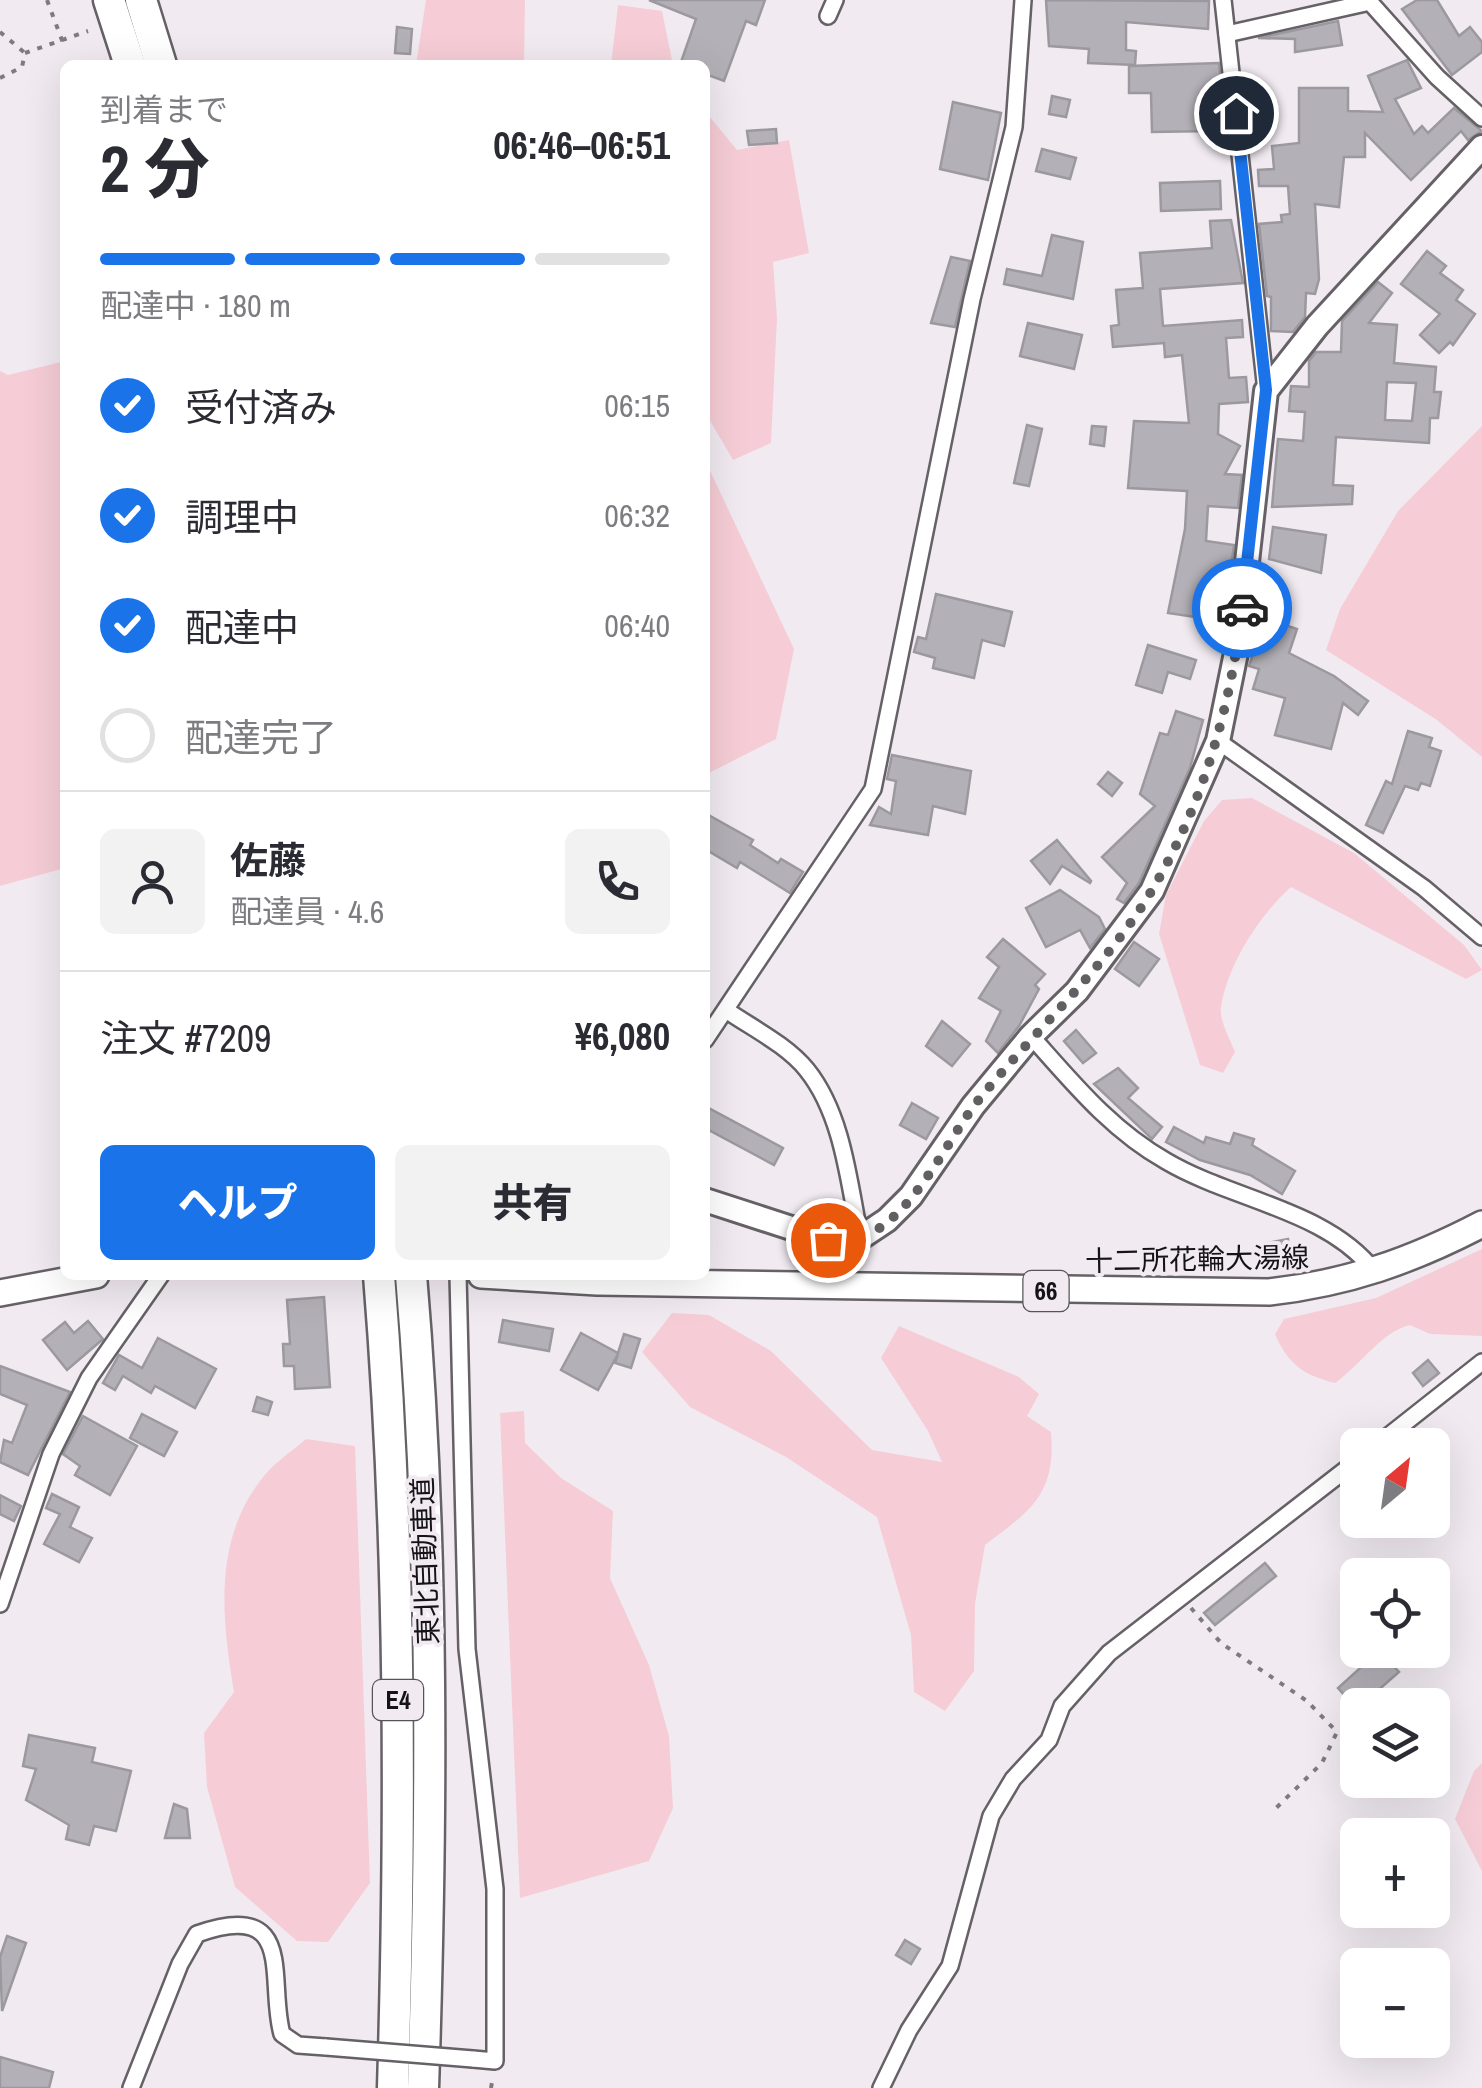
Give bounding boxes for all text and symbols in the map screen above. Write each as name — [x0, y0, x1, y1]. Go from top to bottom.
pin — [1194, 71, 1279, 156]
icon: home — [1209, 86, 1264, 141]
text: 到着まで — [100, 88, 228, 131]
text: 06:46–06:51 — [493, 120, 670, 171]
text: 2 分 — [100, 125, 209, 212]
text: 配達中 · 180 m — [100, 284, 291, 327]
icon: check — [100, 378, 155, 433]
text: 受付済み — [185, 382, 337, 433]
text: 06:15 — [604, 384, 670, 427]
icon: check — [100, 488, 155, 543]
text: 調理中 — [185, 492, 299, 543]
text: 06:32 — [604, 494, 670, 537]
courier — [1192, 558, 1292, 658]
icon: car — [1215, 581, 1270, 636]
icon: check — [100, 598, 155, 653]
text: 配達中 — [185, 602, 299, 653]
text: 06:40 — [604, 604, 670, 647]
text: 配達完了 — [185, 712, 337, 763]
button: person — [100, 829, 205, 934]
button: phone — [565, 829, 670, 934]
text: 佐藤 — [230, 835, 306, 886]
text: 配達員 · 4.6 — [230, 890, 384, 933]
text: ¥6,080 — [575, 1011, 670, 1062]
text: 注文 #7209 — [100, 1013, 271, 1064]
button: ヘルプ — [100, 1145, 375, 1260]
button: 共有 — [395, 1145, 670, 1260]
pin — [786, 1198, 871, 1283]
icon: bag — [801, 1213, 856, 1268]
street label: 十二所花輪大湯線 — [1085, 1238, 1309, 1280]
road number: 66 — [1024, 1271, 1068, 1311]
north arrow — [1340, 1428, 1450, 1538]
map controls — [1340, 1428, 1450, 2058]
street label: 東北自動車道 — [403, 1476, 447, 1646]
button: locate — [1340, 1558, 1450, 1668]
road number: E4 — [373, 1680, 423, 1720]
button: layers — [1340, 1688, 1450, 1798]
button: + — [1340, 1818, 1450, 1928]
button: − — [1340, 1948, 1450, 2058]

